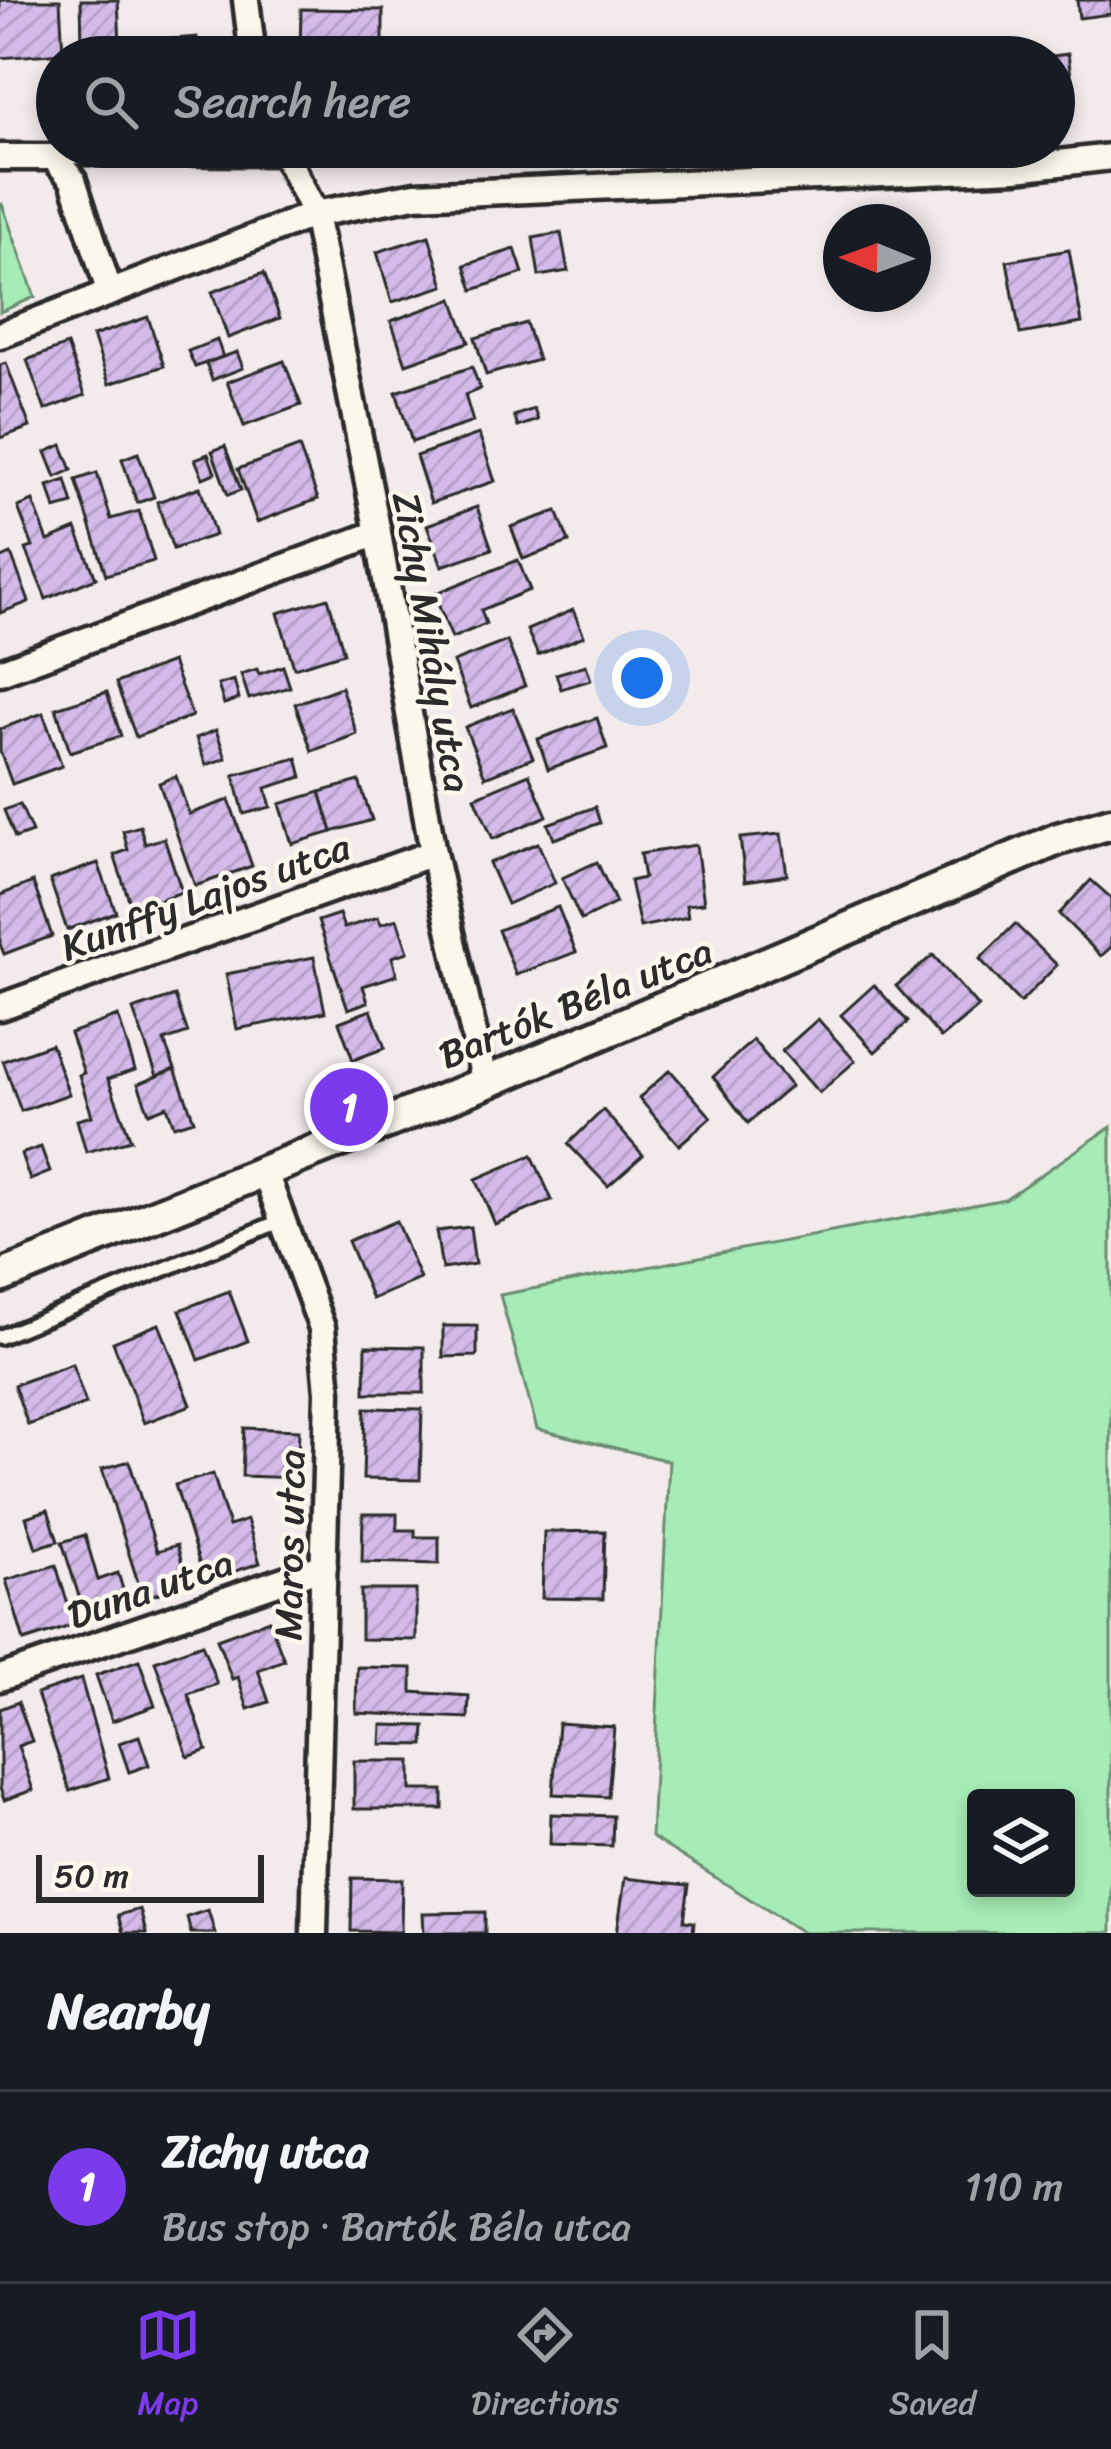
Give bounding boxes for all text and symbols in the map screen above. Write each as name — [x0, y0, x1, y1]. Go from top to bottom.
search box — [36, 36, 1075, 168]
text: Search here — [174, 62, 411, 142]
icon: search — [78, 69, 144, 135]
north arrow — [823, 204, 931, 312]
street label: Zichy Mihály utca — [372, 486, 493, 798]
your location — [612, 648, 672, 708]
street label: Kunffy Lajos utca — [51, 812, 360, 981]
street label: Bartók Béla utca — [428, 916, 723, 1089]
pin: 1 — [310, 1062, 388, 1152]
street label: Maros utca — [253, 1449, 326, 1641]
street label: Duna utca — [58, 1528, 243, 1649]
map controls — [967, 1789, 1075, 1897]
button: layers — [967, 1789, 1075, 1897]
text: 50 m — [54, 1847, 129, 1905]
scale bar — [36, 1849, 264, 1902]
text: Nearby — [48, 1966, 209, 2056]
text: Zichy utca — [162, 2112, 369, 2192]
text: 1 — [79, 2152, 95, 2221]
text: 110 m — [965, 2152, 1063, 2221]
text: Bus stop · Bartók Béla utca — [162, 2192, 631, 2261]
tab: Map — [135, 2302, 201, 2432]
tab: Directions — [471, 2302, 619, 2432]
tab: Saved — [889, 2302, 976, 2432]

